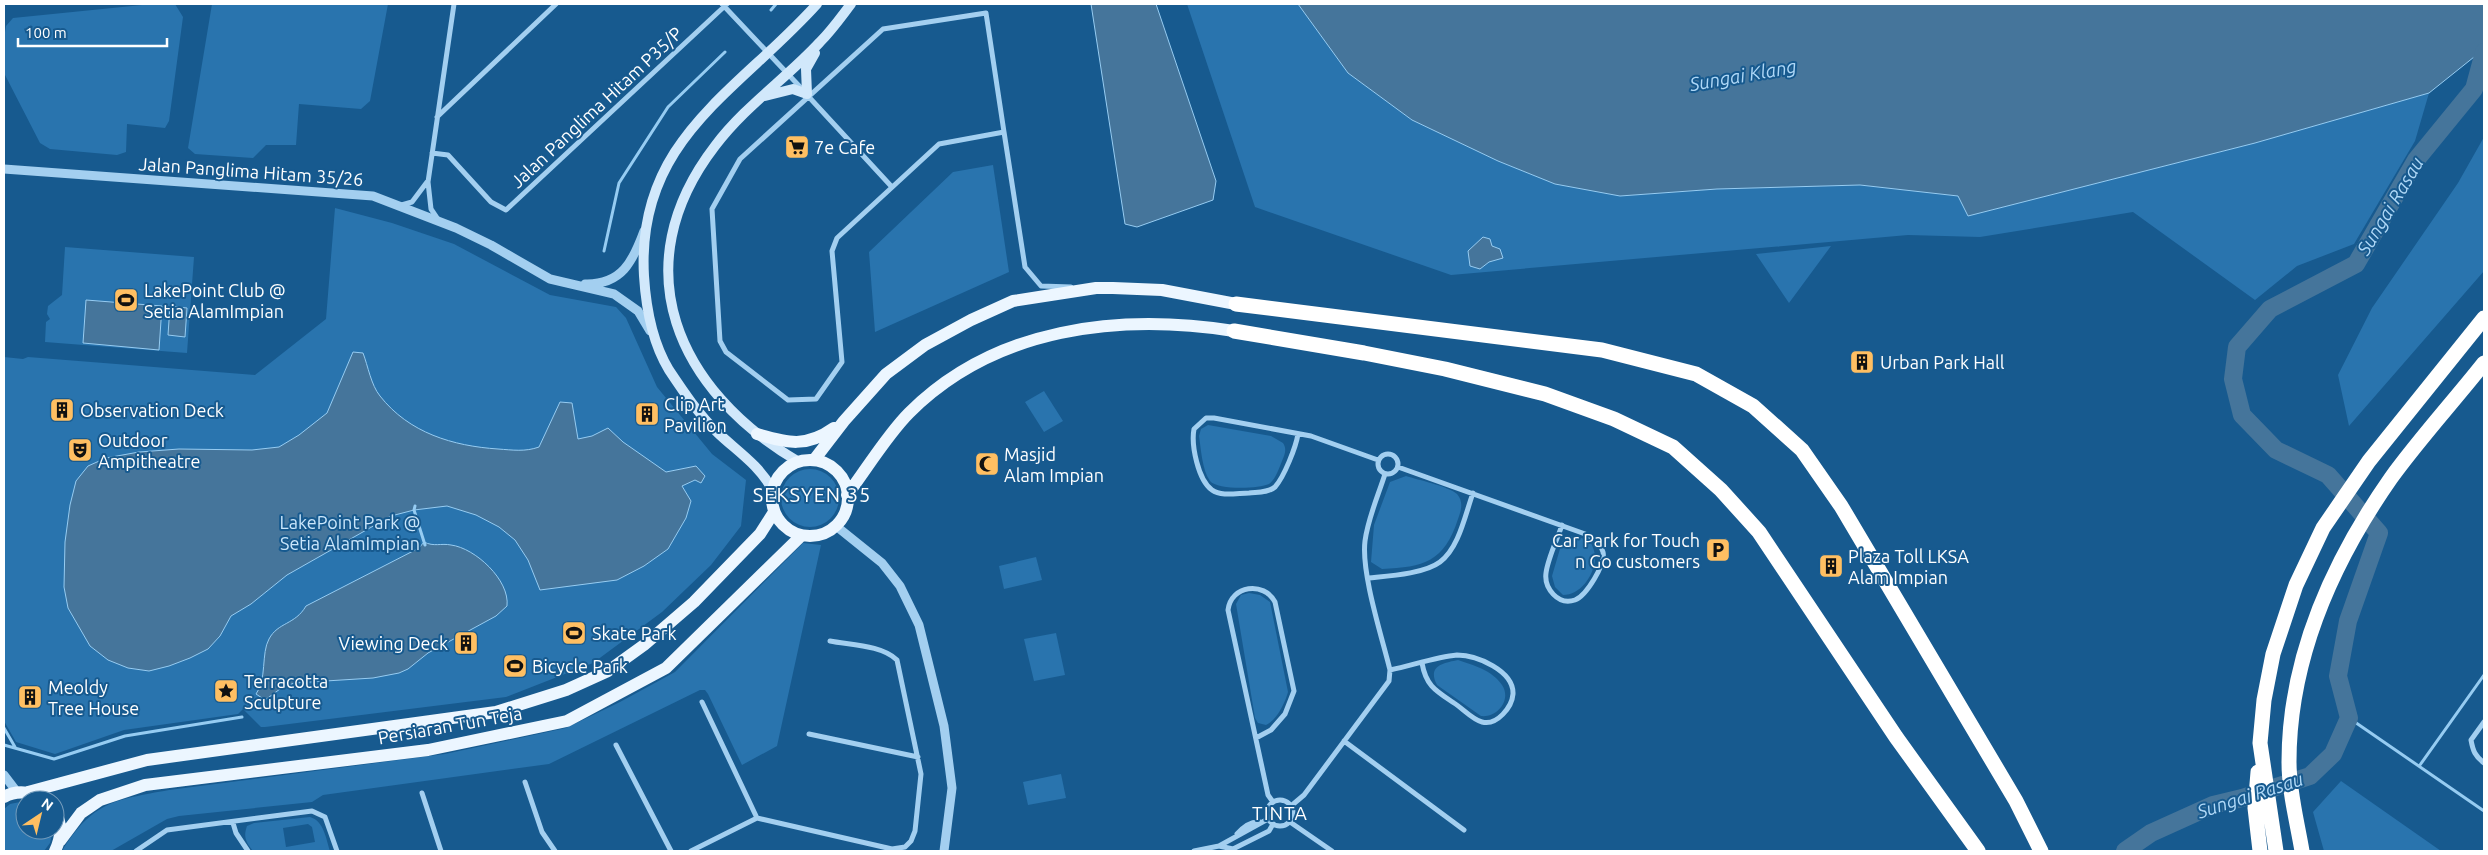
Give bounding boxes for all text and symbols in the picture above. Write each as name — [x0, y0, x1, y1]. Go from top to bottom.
scale bar — [18, 15, 166, 47]
street label: Jalan Panglima Hitam P35/P — [506, 22, 686, 191]
text: 100 m — [25, 24, 67, 41]
water label: Sungai Klang — [1687, 55, 1798, 95]
supermarket icon: 7e Cafe — [784, 134, 810, 160]
place label: 7e Cafe — [814, 137, 875, 157]
street label: Jalan Panglima Hitam 35/26 — [138, 153, 364, 189]
water label: Sungai Rasau — [2352, 153, 2428, 260]
place label: LakePoint Club @ Setia AlamImpian — [144, 280, 286, 321]
sports icon: LakePoint Club @ Setia AlamImpian — [113, 287, 139, 313]
building icon: Urban Park Hall — [1849, 349, 1875, 375]
place label: Urban Park Hall — [1880, 352, 2005, 372]
place label: Clip Art Pavilion — [664, 394, 727, 435]
building icon: Observation Deck — [49, 397, 75, 423]
place label: Observation Deck — [80, 400, 224, 420]
building icon: Clip Art Pavilion — [634, 401, 660, 427]
place label: Outdoor Ampitheatre — [98, 430, 201, 471]
theatre icon: Outdoor Ampitheatre — [67, 437, 93, 463]
place label: Masjid Alam Impian — [1004, 444, 1104, 485]
mosque icon: Masjid Alam Impian — [974, 451, 1000, 477]
district label: SEKSYEN 35 — [753, 483, 871, 506]
park label: LakePoint Park @ Setia AlamImpian — [280, 512, 420, 553]
place label: Car Park for Touch n Go customers — [1552, 530, 1700, 571]
parking icon: Car Park for Touch n Go customers — [1705, 537, 1731, 563]
place label: Plaza Toll LKSA Alam Impian — [1848, 546, 1969, 587]
building icon: Plaza Toll LKSA Alam Impian — [1818, 553, 1844, 579]
sports icon: Skate Park — [561, 620, 587, 646]
place label: Skate Park — [592, 623, 677, 643]
building icon: Viewing Deck — [453, 630, 479, 656]
place label: Viewing Deck — [338, 633, 448, 653]
sports icon: Bicycle Park — [502, 653, 528, 679]
place label: Bicycle Park — [532, 656, 628, 676]
place label: Terracotta Sculpture — [244, 671, 328, 712]
place label: Meoldy Tree House — [48, 677, 139, 718]
place icon: Terracotta Sculpture — [213, 678, 239, 704]
building icon: Meoldy Tree House — [17, 684, 43, 710]
street label: Persiaran Tun Teja — [376, 702, 524, 748]
water label: Sungai Rasau — [2193, 767, 2306, 823]
north arrow — [15, 790, 65, 840]
text: N — [39, 795, 56, 814]
district label: TINTA — [1252, 802, 1308, 824]

